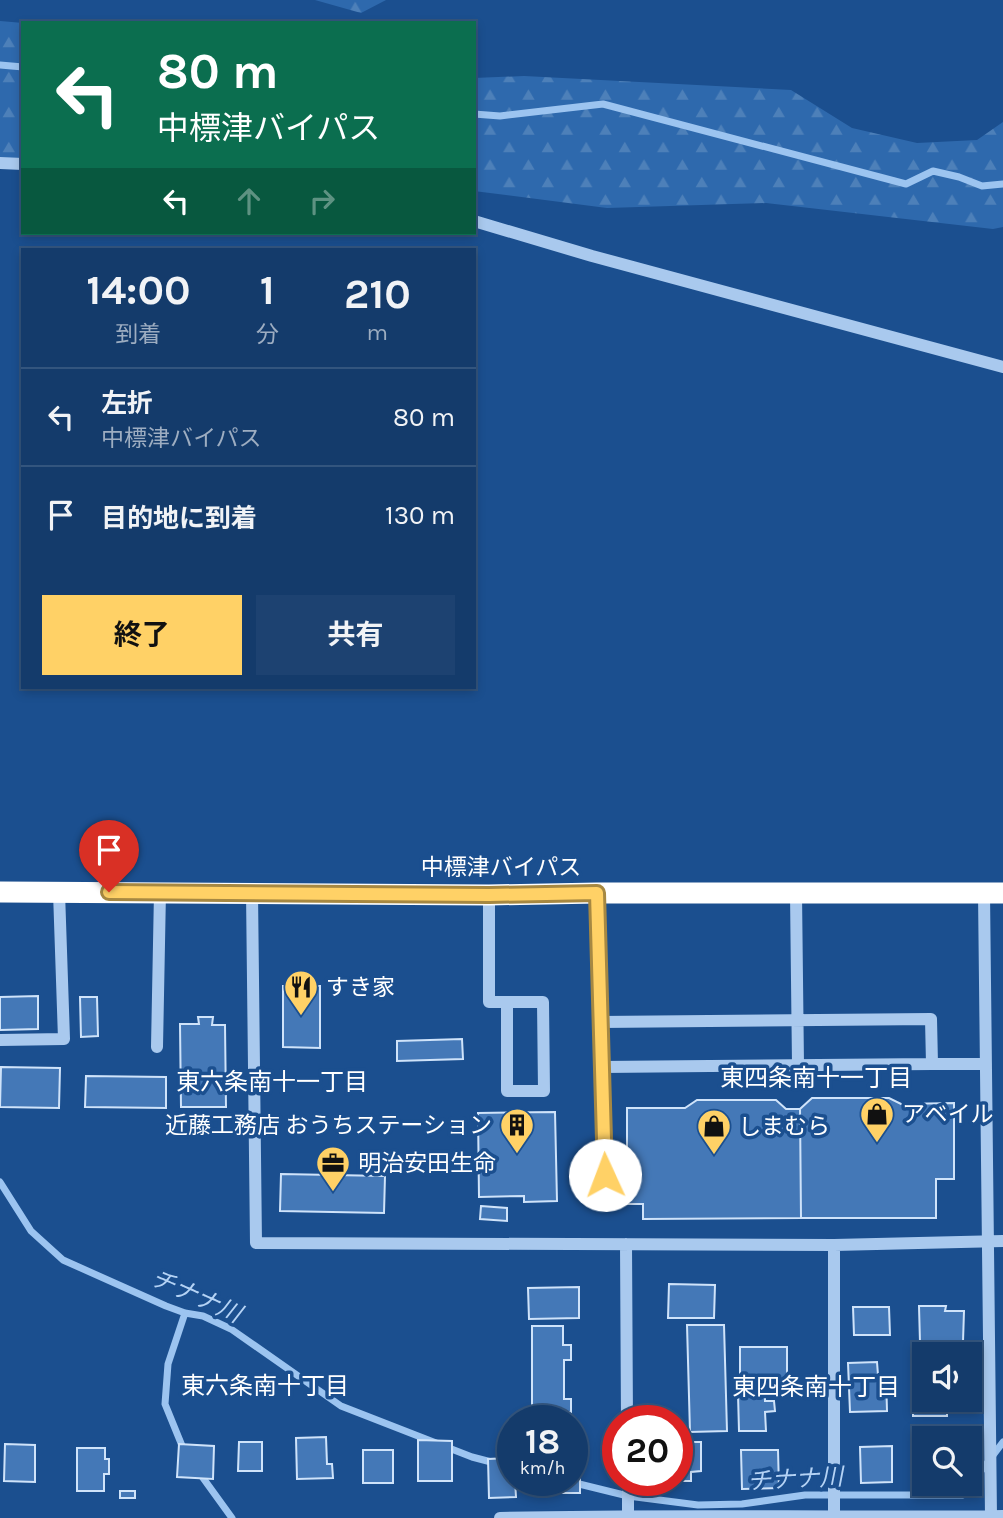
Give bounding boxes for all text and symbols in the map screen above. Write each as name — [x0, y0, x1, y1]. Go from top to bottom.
text: 80 m — [157, 43, 279, 100]
icon: left — [42, 49, 133, 140]
text: 中標津バイパス — [157, 110, 380, 147]
icon: left — [157, 182, 195, 220]
icon: ahead — [230, 182, 268, 220]
icon: right — [303, 182, 341, 220]
text: 14:00 — [86, 265, 191, 315]
text: 1 — [260, 265, 275, 315]
text: 210 — [344, 269, 411, 319]
text: m — [367, 319, 388, 346]
text: 到着 — [115, 321, 161, 348]
text: 分 — [256, 321, 279, 348]
text: 左折 — [101, 388, 153, 419]
icon: left — [42, 398, 80, 436]
text: 80 m — [393, 402, 455, 433]
text: 中標津バイパス — [101, 425, 262, 452]
icon: arrive — [42, 496, 80, 534]
text: 130 m — [385, 500, 455, 531]
text: 目的地に到着 — [101, 503, 257, 534]
button: 終了 — [42, 595, 242, 675]
button: 共有 — [256, 595, 455, 675]
pin — [79, 820, 139, 892]
icon: arrive — [90, 831, 128, 869]
street label: 中標津バイパス — [421, 854, 581, 881]
restaurant icon: すき家 — [282, 968, 320, 1017]
place label: すき家 — [326, 974, 395, 1001]
district label: 東四条南十一丁目 — [720, 1064, 912, 1092]
district label: 東六条南十一丁目 — [176, 1068, 368, 1096]
shop icon: アベイル — [858, 1095, 896, 1144]
place label: アベイル — [902, 1101, 994, 1128]
building icon: 近藤工務店 おうちステーション — [498, 1106, 536, 1155]
shop icon: しまむら — [695, 1107, 733, 1156]
place label: 近藤工務店 おうちステーション — [165, 1112, 492, 1139]
place label: しまむら — [738, 1113, 830, 1140]
position arrow — [568, 1138, 642, 1212]
office icon: 明治安田生命 — [314, 1144, 352, 1193]
place label: 明治安田生命 — [358, 1150, 496, 1177]
water label: チナナ川 — [146, 1264, 248, 1330]
map controls — [912, 1342, 982, 1496]
button: sound — [912, 1342, 982, 1412]
district label: 東六条南十丁目 — [181, 1372, 349, 1400]
district label: 東四条南十丁目 — [732, 1373, 900, 1401]
speed limit sign: 20 — [602, 1405, 693, 1496]
text: 18 — [525, 1421, 560, 1462]
button: search — [912, 1426, 982, 1496]
text: km/h — [520, 1457, 565, 1479]
water label: チナナ川 — [746, 1462, 847, 1495]

